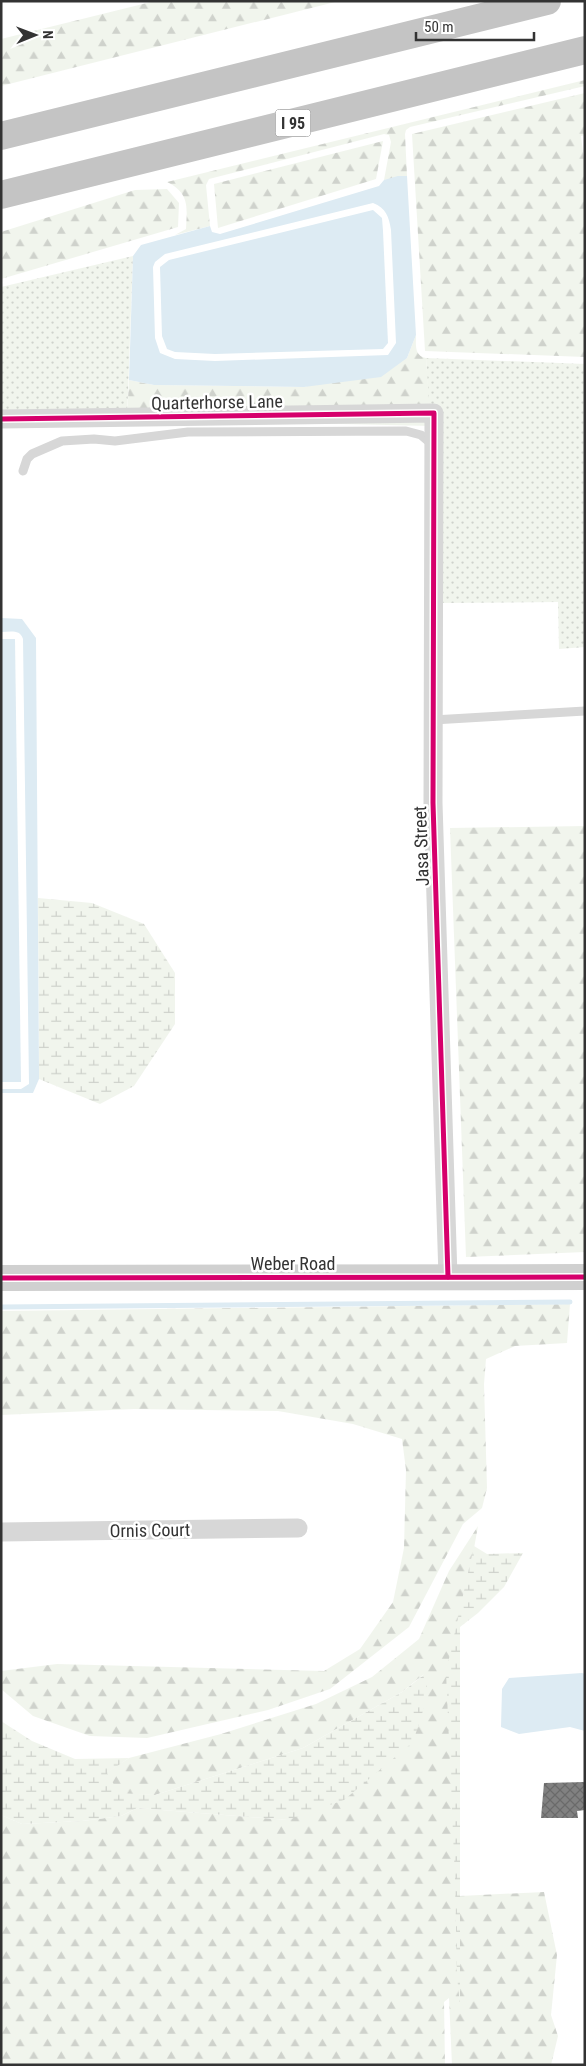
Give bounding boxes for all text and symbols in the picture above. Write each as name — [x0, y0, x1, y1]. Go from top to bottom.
north arrow — [10, 10, 60, 60]
scale bar — [416, 10, 534, 42]
text: 50 m — [424, 18, 454, 36]
text: N — [40, 30, 56, 39]
road number: I 95 — [276, 110, 310, 136]
street label: Quarterhorse Lane — [151, 390, 283, 414]
street label: Jasa Street — [409, 805, 433, 887]
street label: Weber Road — [251, 1253, 335, 1274]
street label: Ornis Court — [109, 1519, 191, 1541]

